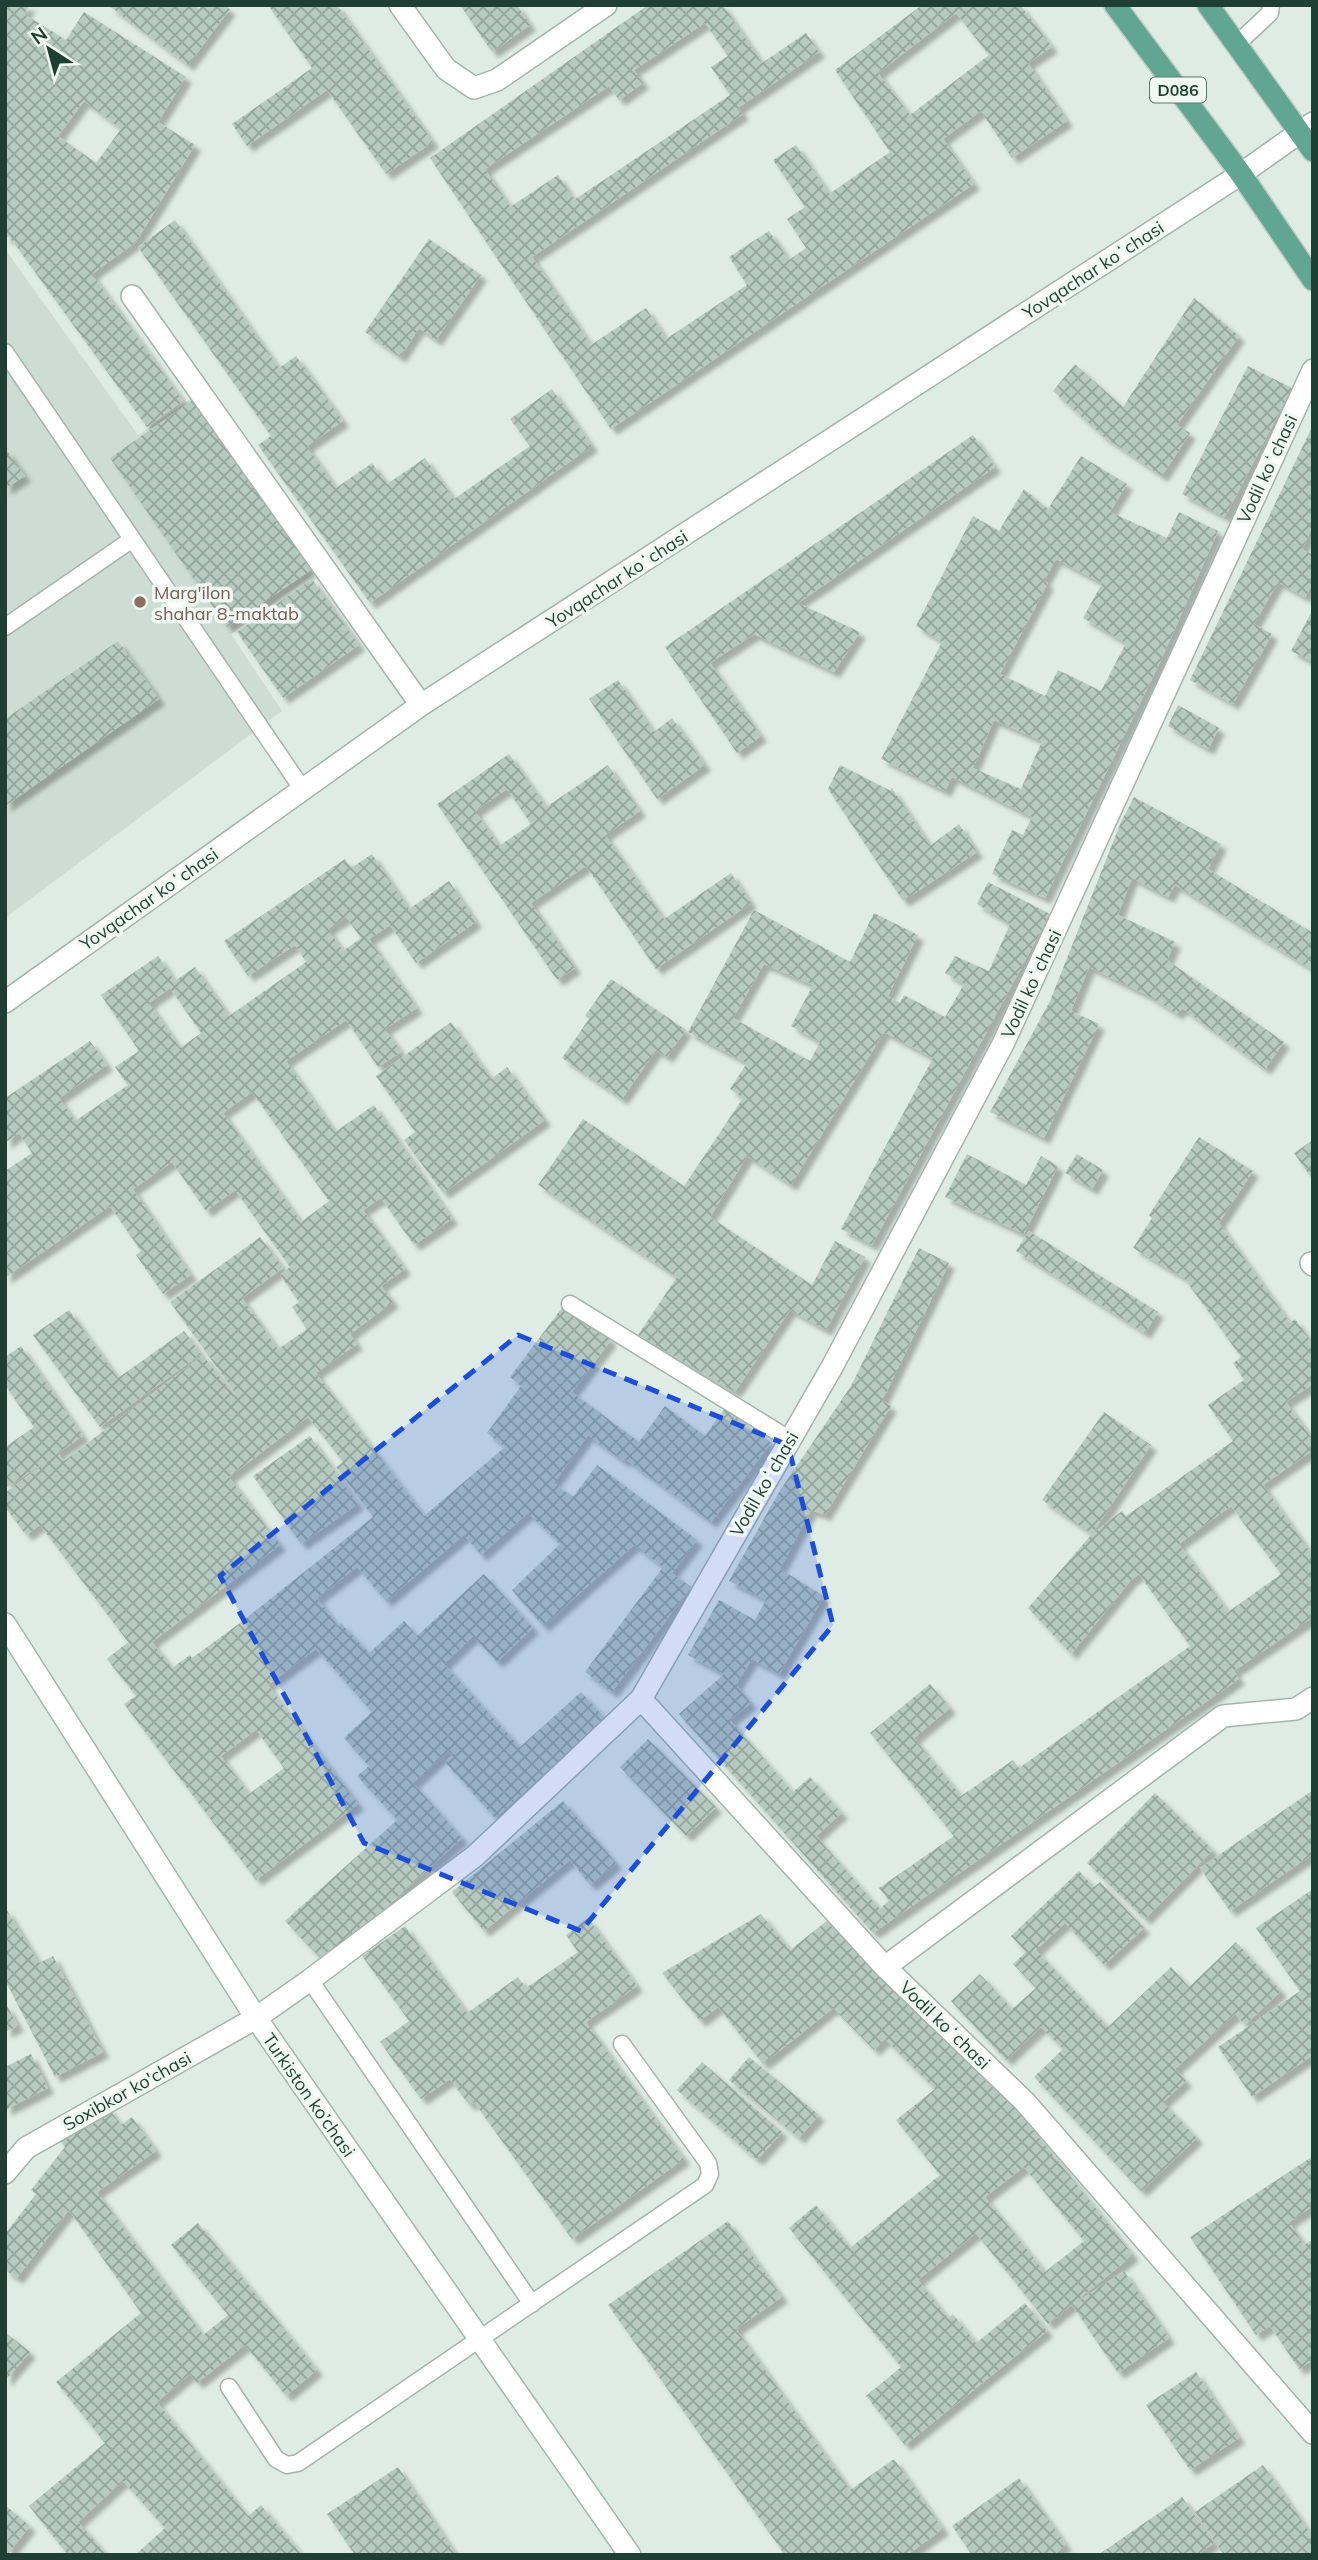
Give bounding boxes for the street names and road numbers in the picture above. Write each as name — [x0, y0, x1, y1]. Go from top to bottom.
road number: D086 — [1150, 78, 1206, 102]
street label: Yovqachar koʻchasi — [1017, 216, 1168, 325]
street label: Vodil koʻchasi — [1232, 411, 1302, 527]
street label: Yovqachar koʻchasi — [541, 525, 692, 634]
street label: Yovqachar koʻchasi — [74, 843, 223, 956]
street label: Vodil koʻchasi — [996, 926, 1066, 1042]
street label: Vodil koʻchasi — [725, 1427, 803, 1541]
street label: Vodil koʻchasi — [895, 1976, 995, 2074]
street label: Turkiston ko’chasi — [258, 2029, 360, 2161]
street label: Soxibkor ko'chasi — [59, 2046, 195, 2136]

